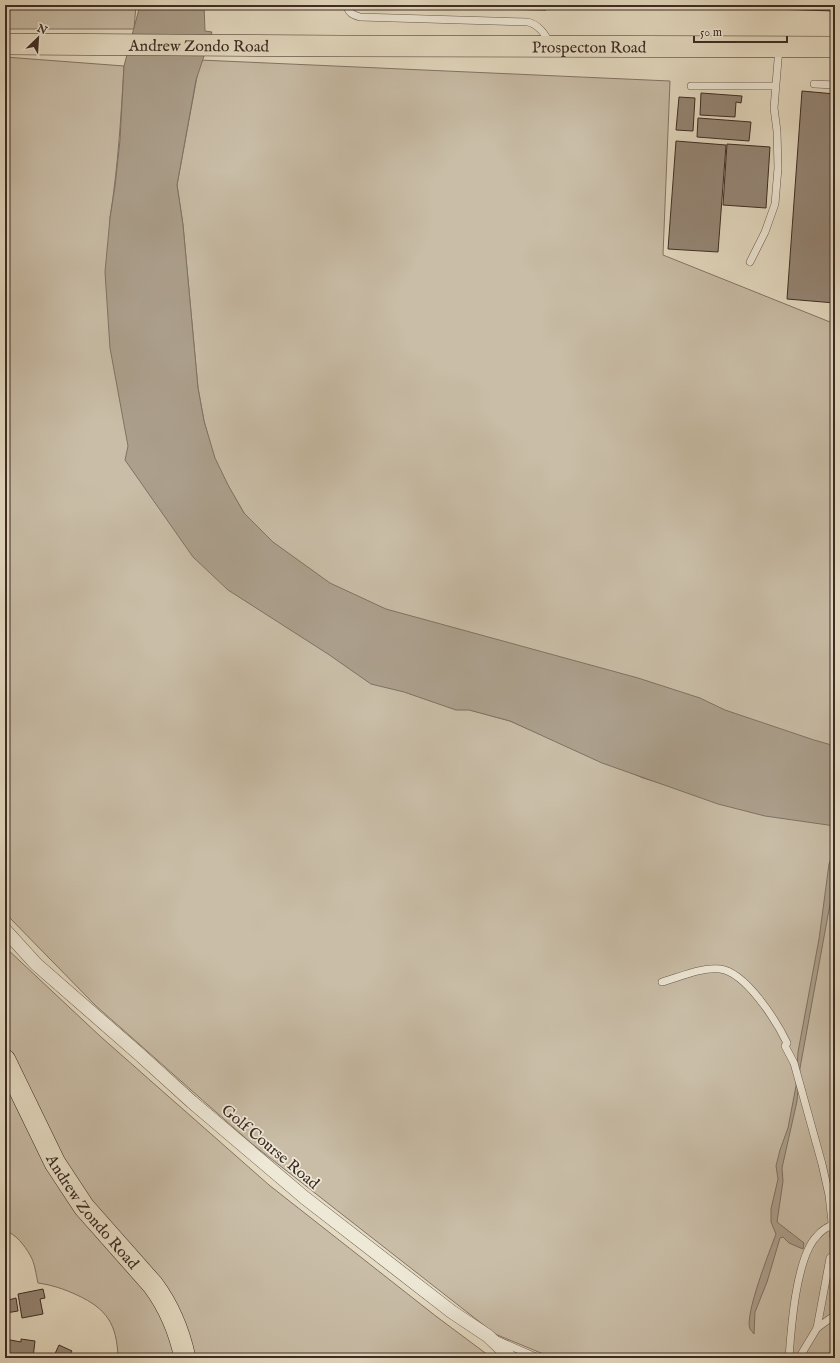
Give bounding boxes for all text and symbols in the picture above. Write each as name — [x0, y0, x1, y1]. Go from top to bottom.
north arrow — [18, 18, 58, 58]
scale bar — [694, 18, 787, 44]
text: N — [34, 21, 50, 38]
text: 50 m — [700, 25, 722, 40]
street label: Andrew Zondo Road — [128, 37, 270, 58]
street label: Prospecton Road — [532, 38, 647, 59]
street label: Golf Course Road — [217, 1101, 323, 1195]
street label: Andrew Zondo Road — [40, 1151, 143, 1274]

